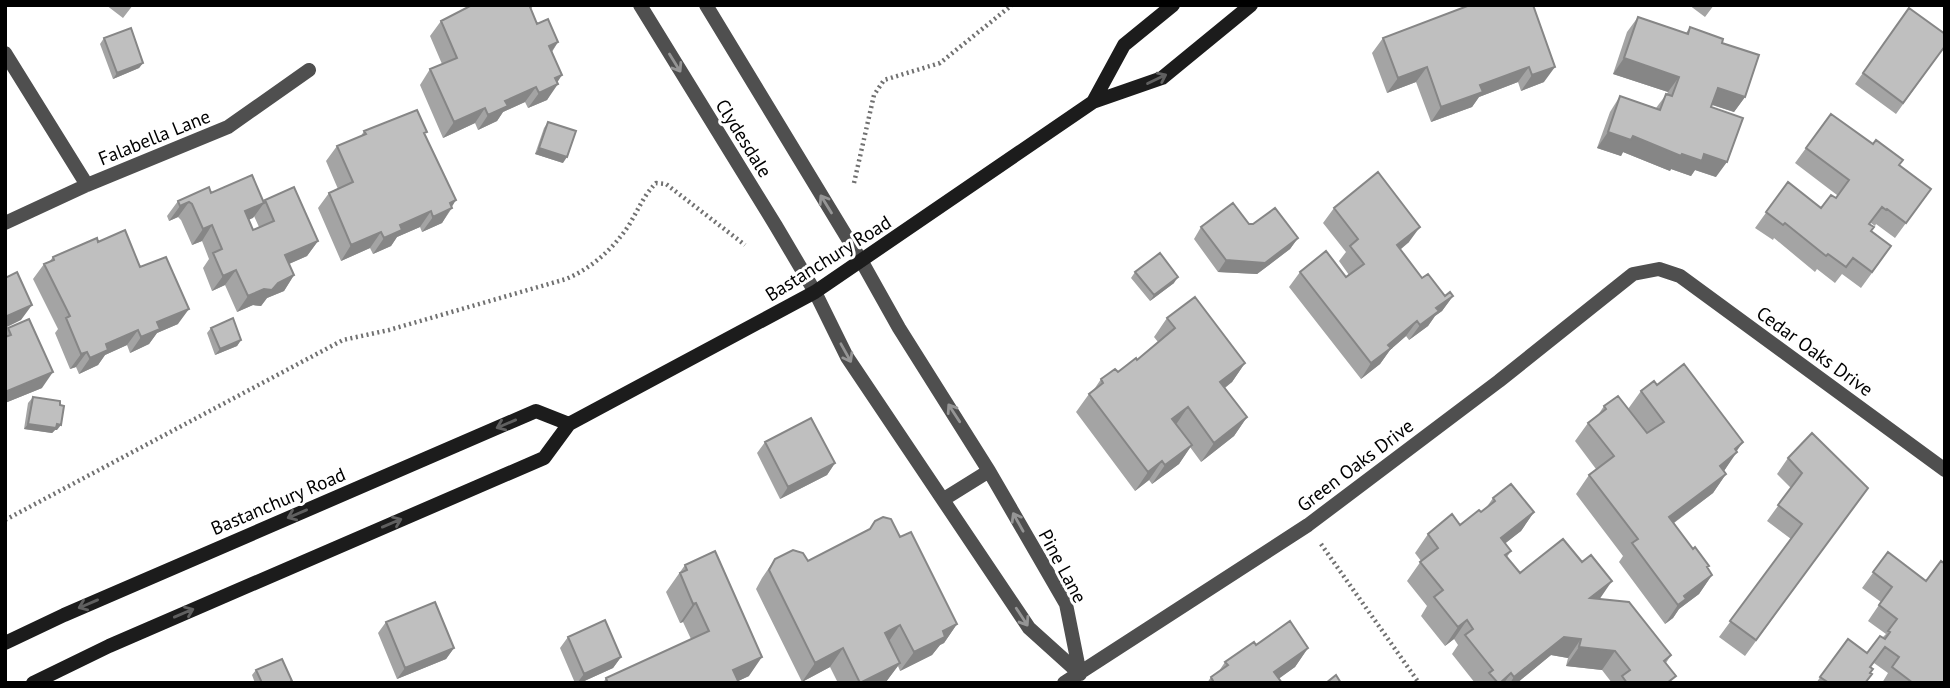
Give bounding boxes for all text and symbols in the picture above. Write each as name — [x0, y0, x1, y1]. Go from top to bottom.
one-way arrow — [669, 53, 683, 73]
one-way arrow — [1146, 71, 1167, 85]
street label: Clydesdale — [711, 94, 777, 182]
street label: Falabella Lane — [95, 104, 213, 170]
one-way arrow — [818, 195, 833, 214]
street label: Bastanchury Road — [761, 210, 895, 306]
street label: Cedar Oaks Drive — [1752, 301, 1878, 401]
one-way arrow — [840, 342, 853, 363]
one-way arrow — [946, 403, 960, 423]
street label: Green Oaks Drive — [1292, 413, 1418, 517]
one-way arrow — [495, 418, 517, 431]
street label: Bastanchury Road — [207, 462, 349, 540]
one-way arrow — [286, 508, 308, 521]
one-way arrow — [1011, 512, 1024, 533]
one-way arrow — [381, 516, 403, 529]
street label: Pine Lane — [1034, 525, 1092, 607]
one-way arrow — [78, 598, 99, 611]
one-way arrow — [172, 606, 194, 619]
one-way arrow — [1015, 607, 1029, 626]

